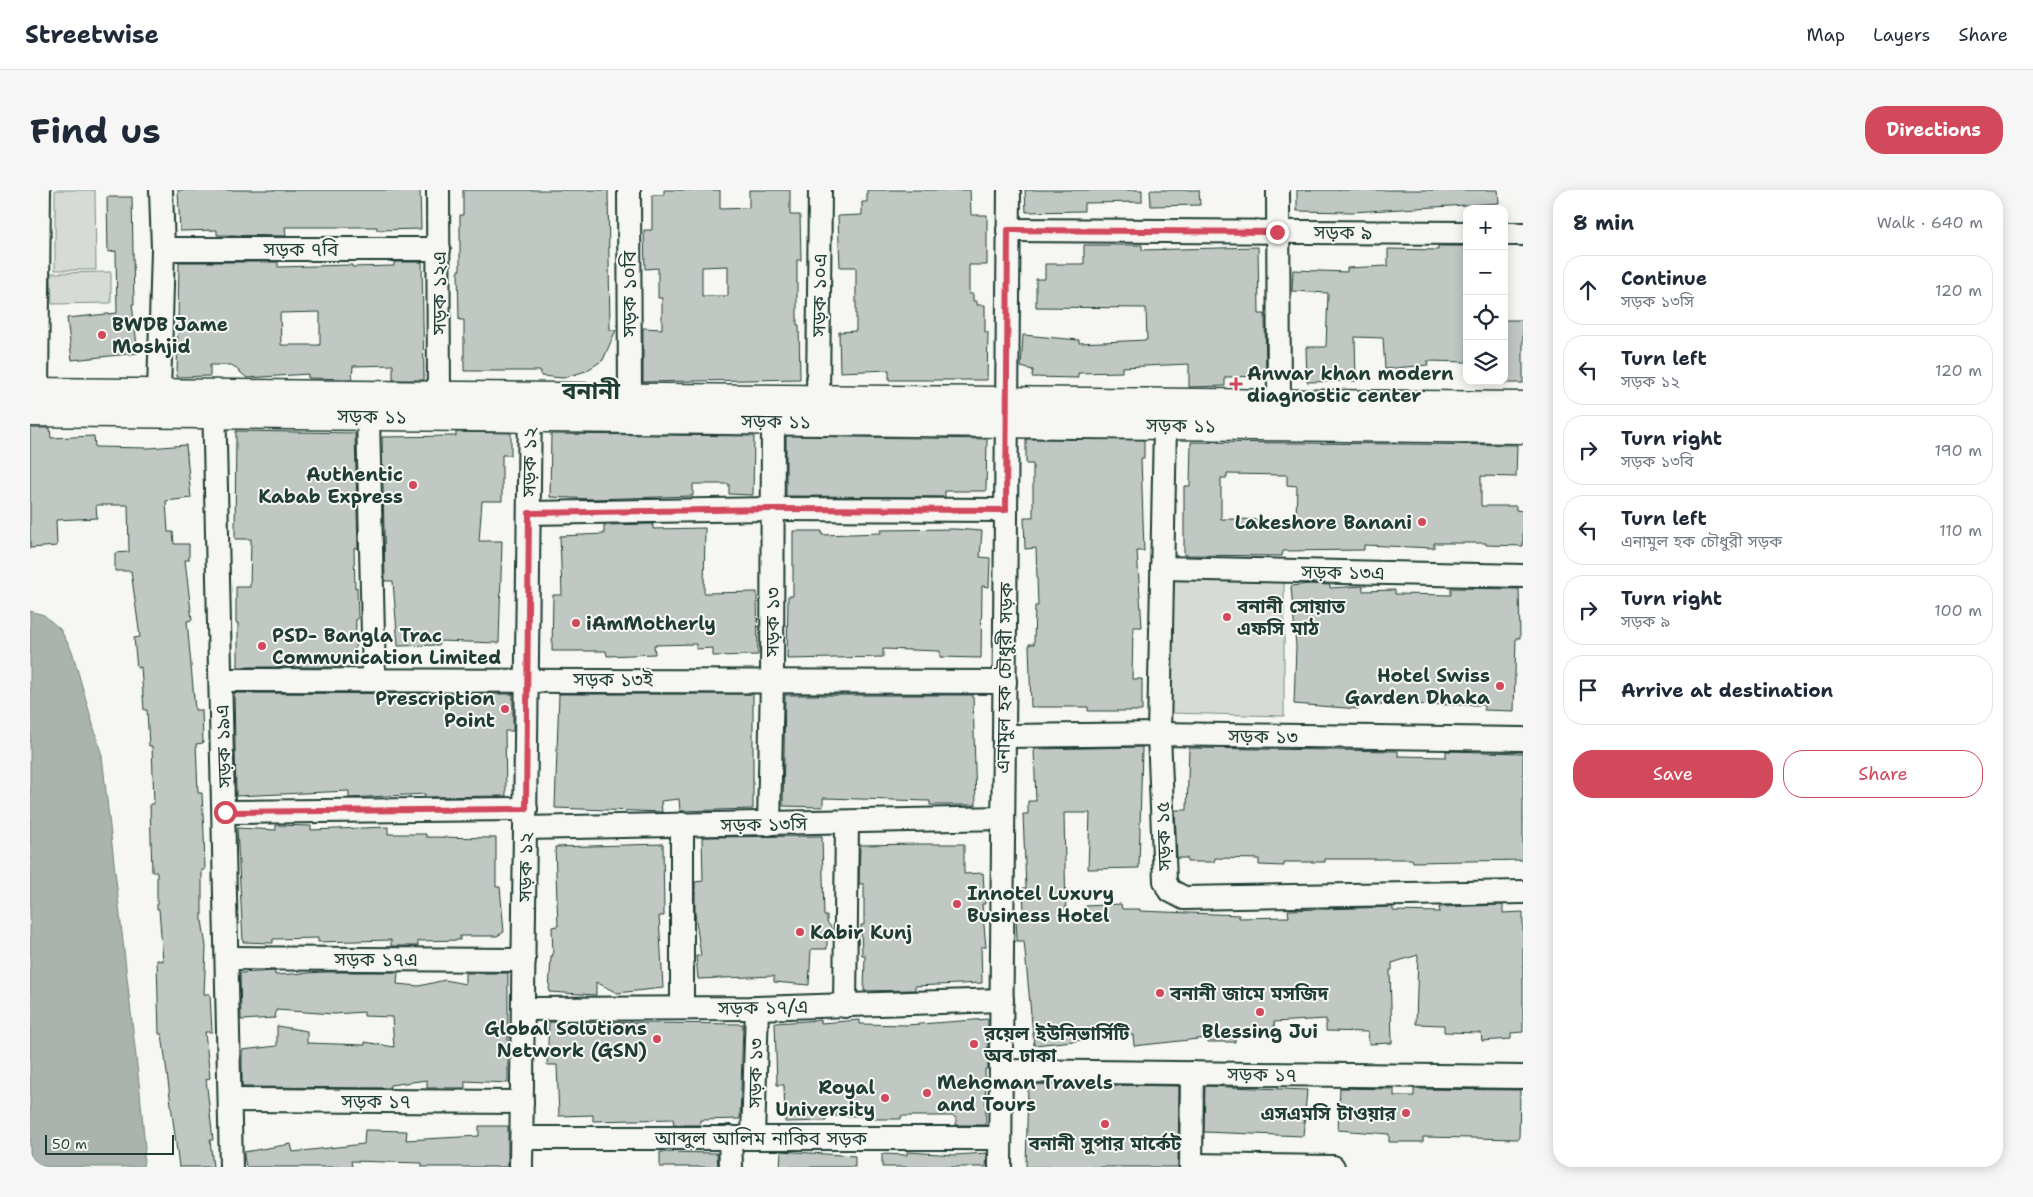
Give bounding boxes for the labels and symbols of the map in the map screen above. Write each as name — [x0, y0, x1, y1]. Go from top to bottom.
street label: সড়ক ৯ — [1313, 220, 1372, 245]
route end — [1266, 221, 1289, 244]
street label: সড়ক ৭বি — [263, 237, 339, 262]
street label: সড়ক ১০বি — [617, 250, 642, 338]
street label: সড়ক ১২এ — [427, 251, 452, 336]
street label: সড়ক ১০এ — [806, 253, 833, 338]
place label: BWDB Jame Moshjid — [112, 312, 228, 359]
marker: BWDB Jame Moshjid — [96, 329, 108, 341]
place label: Anwar khan modern diagnostic center — [1247, 361, 1454, 408]
district label: বনানী — [561, 375, 621, 407]
marker: Anwar khan modern diagnostic center — [1229, 377, 1243, 391]
street label: সড়ক ১১ — [336, 403, 407, 430]
street label: সড়ক ১১ — [740, 408, 811, 435]
street label: সড়ক ১১ — [1145, 412, 1216, 439]
street label: সড়ক ১২ — [516, 427, 543, 498]
place label: Authentic Kabab Express — [258, 462, 403, 509]
marker: Authentic Kabab Express — [407, 479, 419, 491]
place label: Lakeshore Banani — [1235, 510, 1412, 535]
marker: Lakeshore Banani — [1416, 516, 1428, 528]
street label: সড়ক ১৩এ — [1300, 559, 1385, 586]
street label: এনামুল হক চৌধুরী সড়ক — [990, 581, 1019, 774]
street label: সড়ক ১৩ — [760, 587, 785, 658]
place label: বনানী সোয়াত এফসি মাঠ — [1236, 594, 1346, 641]
place label: iAmMotherly — [586, 611, 716, 636]
marker: বনানী সোয়াত এফসি মাঠ — [1221, 611, 1233, 623]
marker: iAmMotherly — [570, 617, 582, 629]
place label: PSD- Bangla Trac Communication Limited — [272, 623, 501, 670]
marker: PSD- Bangla Trac Communication Limited — [256, 640, 268, 652]
place label: Hotel Swiss Garden Dhaka — [1345, 663, 1490, 710]
street label: সড়ক ১৩ই — [572, 667, 654, 692]
marker: Hotel Swiss Garden Dhaka — [1494, 680, 1506, 692]
place label: Prescription Point — [375, 686, 495, 733]
marker: Prescription Point — [499, 703, 511, 715]
street label: সড়ক ১৯এ — [210, 704, 237, 789]
street label: সড়ক ১৩ — [1227, 723, 1298, 750]
route start — [214, 801, 237, 824]
street label: সড়ক ১৫ — [1150, 801, 1177, 872]
street label: সড়ক ১৩সি — [720, 811, 809, 838]
street label: সড়ক ১২ — [512, 832, 539, 903]
place label: Innotel Luxury Business Hotel — [967, 881, 1114, 928]
marker: Innotel Luxury Business Hotel — [951, 898, 963, 910]
place label: Kabir Kunj — [810, 920, 912, 945]
marker: Kabir Kunj — [794, 926, 806, 938]
street label: সড়ক ১৭এ — [333, 947, 418, 972]
place label: বনানী জামে মসজিদ — [1169, 981, 1328, 1006]
marker: বনানী জামে মসজিদ — [1154, 987, 1166, 999]
street label: সড়ক ১৭/এ — [717, 994, 808, 1021]
marker: Blessing Jui — [1254, 1006, 1266, 1018]
place label: Global Solutions Network (GSN) — [484, 1016, 647, 1063]
place label: Blessing Jui — [1202, 1019, 1318, 1044]
place label: রয়েল ইউনিভার্সিটি অব ঢাকা — [983, 1021, 1130, 1068]
marker: Global Solutions Network (GSN) — [651, 1033, 663, 1045]
street label: সড়ক ১৩ — [742, 1038, 769, 1109]
marker: রয়েল ইউনিভার্সিটি অব ঢাকা — [968, 1038, 980, 1050]
street label: সড়ক ১৭ — [1226, 1061, 1297, 1088]
place label: Mehoman Travels and Tours — [937, 1070, 1113, 1117]
place label: Royal University — [775, 1075, 875, 1122]
marker: Mehoman Travels and Tours — [921, 1087, 933, 1099]
street label: সড়ক ১৭ — [340, 1089, 411, 1114]
marker: Royal University — [879, 1092, 891, 1104]
place label: এসএমসি টাওয়ার — [1261, 1101, 1397, 1126]
marker: এসএমসি টাওয়ার — [1400, 1107, 1412, 1119]
marker: বনানী সুপার মার্কেট — [1099, 1118, 1111, 1130]
street label: আব্দুল আলিম নাকিব সড়ক — [654, 1126, 868, 1151]
place label: বনানী সুপার মার্কেট — [1028, 1131, 1182, 1156]
scale bar — [45, 1132, 174, 1155]

